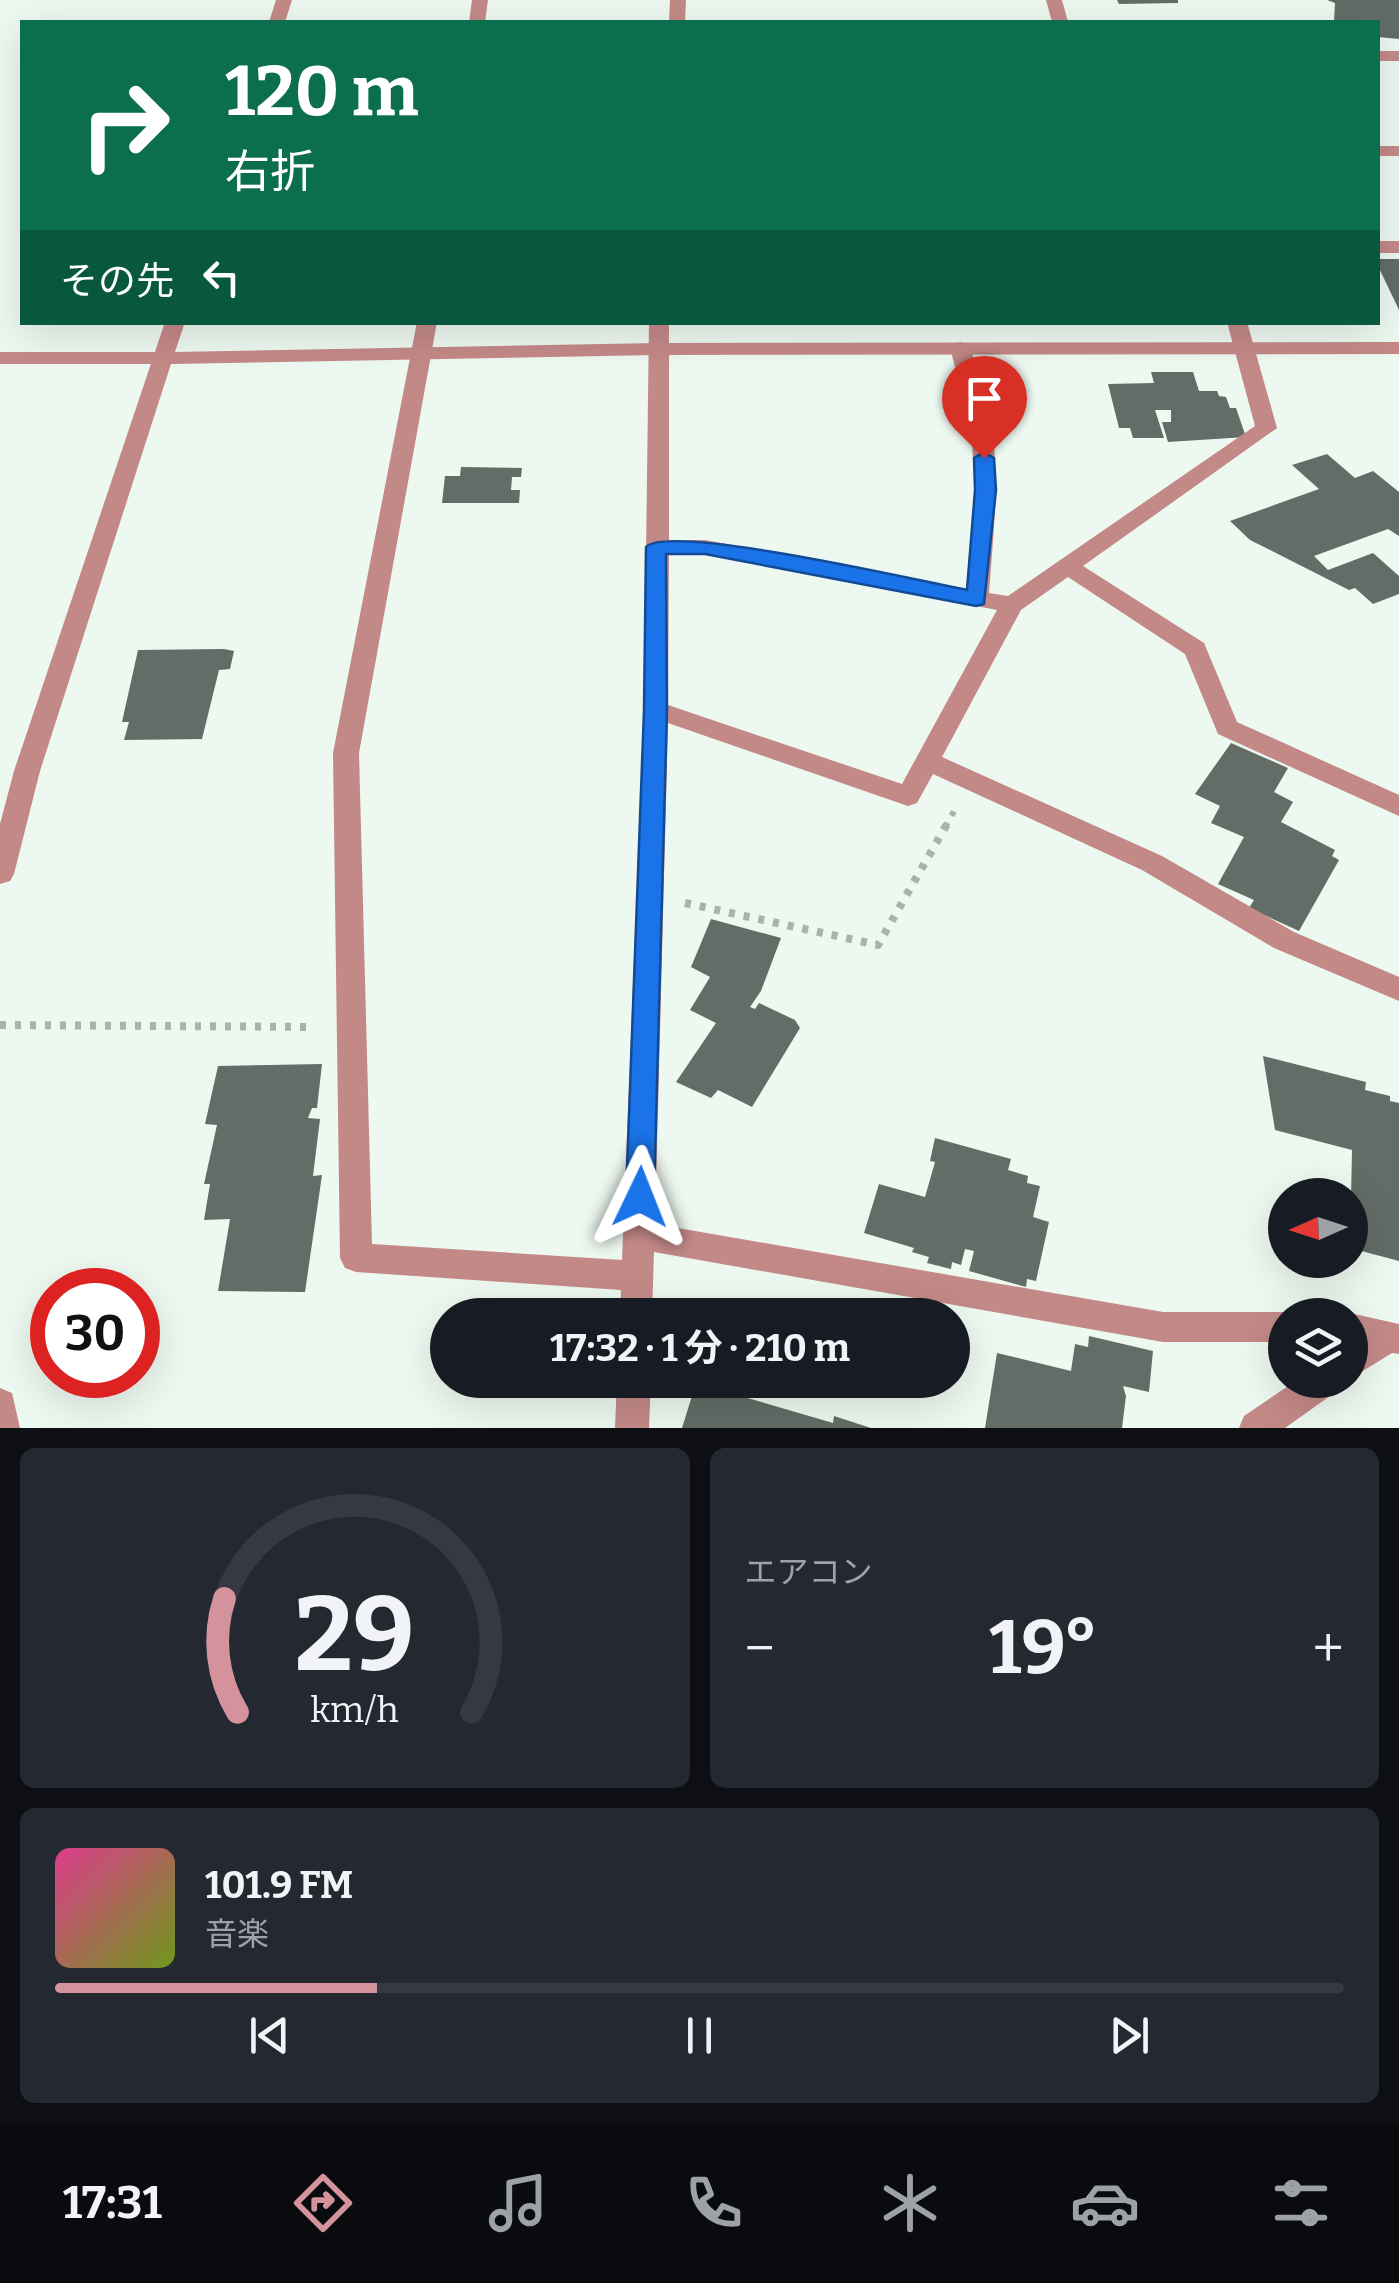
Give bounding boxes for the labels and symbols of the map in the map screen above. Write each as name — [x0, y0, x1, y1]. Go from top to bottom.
pin — [942, 356, 1027, 459]
position arrow — [588, 1145, 692, 1249]
north arrow — [1268, 1178, 1368, 1278]
speed limit sign: 30 — [30, 1268, 160, 1398]

